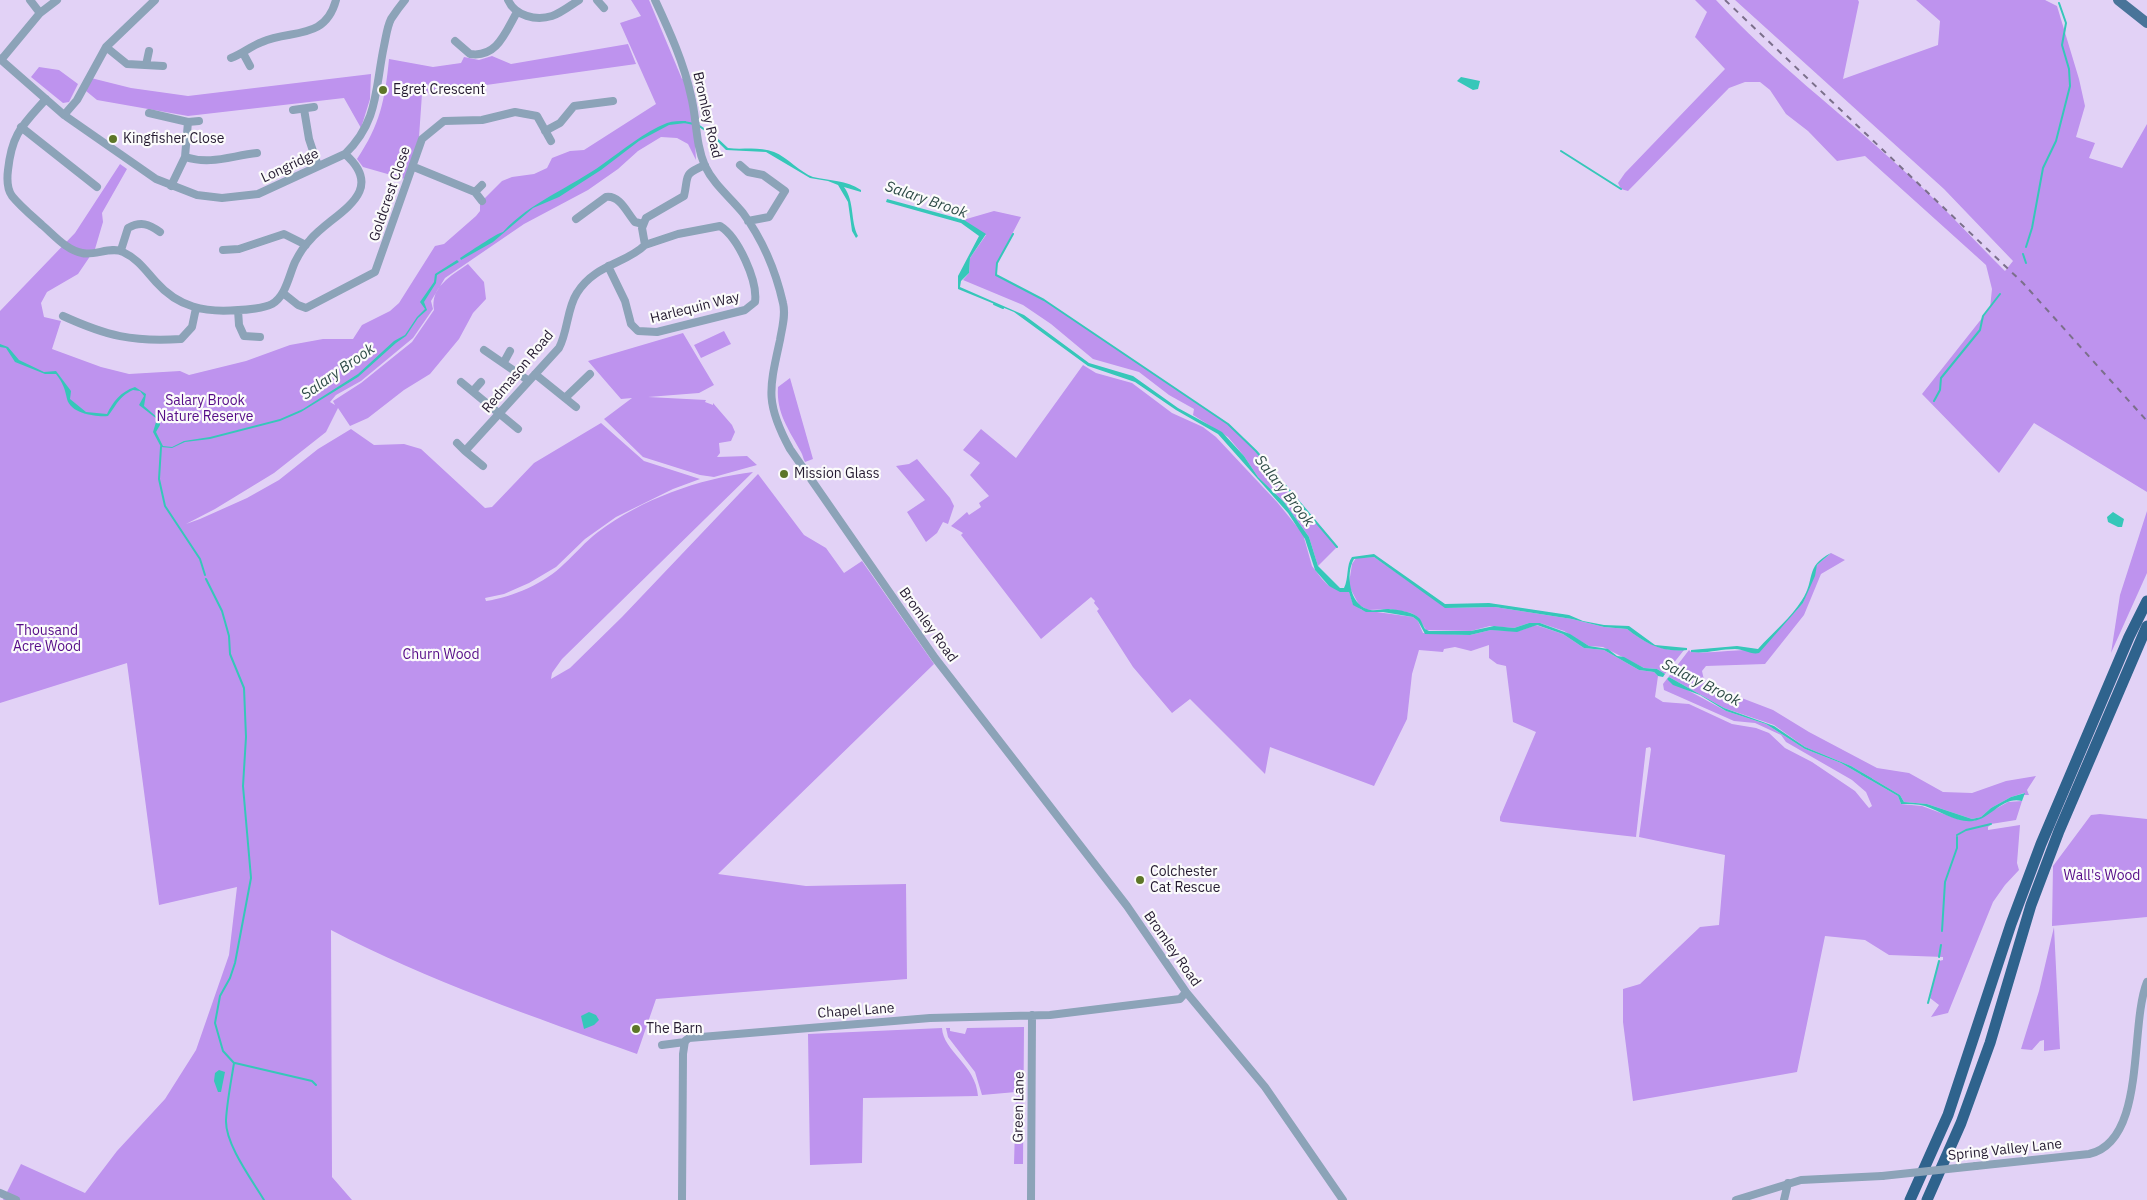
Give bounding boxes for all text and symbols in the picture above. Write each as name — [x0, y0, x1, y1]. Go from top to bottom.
street label: Bromley Road — [689, 70, 725, 160]
place label: Egret Crescent — [393, 82, 485, 98]
marker: Egret Crescent — [377, 84, 389, 96]
place label: Kingfisher Close — [123, 131, 224, 147]
marker: Kingfisher Close — [107, 133, 119, 145]
street label: Goldcrest Close — [366, 144, 414, 244]
street label: Longridge — [258, 145, 322, 187]
water label: Salary Brook — [883, 178, 969, 222]
street label: Harlequin Way — [649, 289, 741, 327]
street label: Redmason Road — [479, 327, 557, 417]
water label: Salary Brook — [298, 340, 378, 404]
park label: Salary Brook Nature Reserve — [157, 393, 253, 426]
water label: Salary Brook — [1251, 452, 1317, 530]
place label: Mission Glass — [794, 466, 880, 482]
marker: Mission Glass — [778, 468, 790, 480]
street label: Bromley Road — [895, 584, 961, 666]
park label: Thousand Acre Wood — [13, 623, 81, 656]
park label: Churn Wood — [402, 647, 480, 663]
water label: Salary Brook — [1659, 656, 1743, 710]
place label: Colchester Cat Rescue — [1150, 864, 1220, 896]
park label: Wall's Wood — [2064, 868, 2140, 884]
marker: Colchester Cat Rescue — [1134, 874, 1146, 886]
street label: Bromley Road — [1140, 908, 1204, 990]
street label: Chapel Lane — [817, 1000, 895, 1022]
place label: The Barn — [646, 1021, 703, 1037]
marker: The Barn — [630, 1023, 642, 1035]
street label: Green Lane — [1010, 1071, 1028, 1143]
street label: Spring Valley Lane — [1947, 1136, 2063, 1164]

